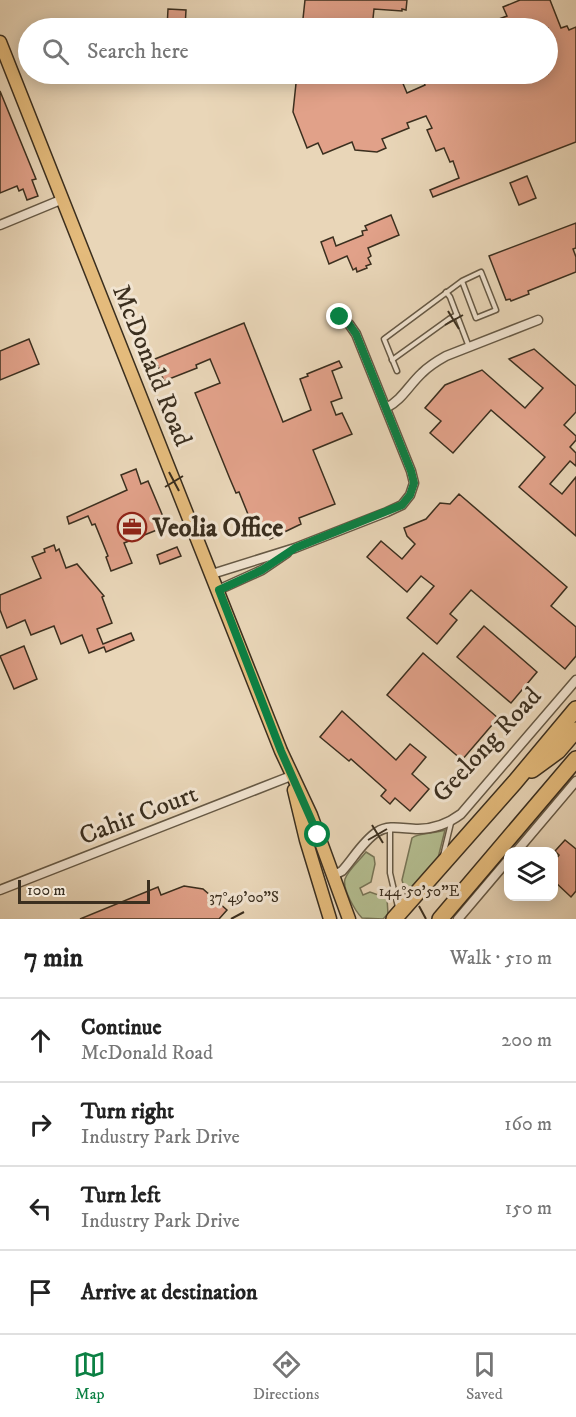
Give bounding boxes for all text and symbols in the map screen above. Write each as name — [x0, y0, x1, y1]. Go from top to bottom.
search box — [18, 18, 558, 84]
icon: search — [39, 35, 72, 68]
text: Search here — [87, 38, 189, 65]
street label: McDonald Road — [104, 280, 199, 451]
route end — [326, 303, 352, 329]
office icon: Veolia Office — [116, 511, 148, 543]
place label: Veolia Office — [152, 512, 283, 545]
street label: Geelong Road — [425, 680, 549, 810]
street label: Cahir Court — [75, 778, 203, 853]
route start — [304, 821, 330, 847]
map controls — [504, 847, 558, 901]
button: layers — [504, 847, 558, 901]
scale bar — [18, 877, 150, 904]
text: 100 m — [27, 880, 66, 900]
text: 144°50'50"E — [379, 882, 460, 901]
text: 37°49'00"S — [209, 888, 279, 907]
text: 7 min — [24, 942, 83, 975]
text: Walk · 510 m — [450, 946, 552, 971]
text: Continue — [81, 1014, 162, 1041]
icon: ahead — [24, 1024, 57, 1057]
text: 200 m — [501, 1028, 552, 1053]
text: McDonald Road — [81, 1041, 213, 1066]
text: Turn right — [81, 1098, 174, 1125]
icon: right — [24, 1108, 57, 1141]
text: 160 m — [504, 1112, 552, 1137]
text: Industry Park Drive — [81, 1125, 240, 1150]
text: Turn left — [81, 1182, 161, 1209]
icon: left — [24, 1192, 57, 1225]
text: 150 m — [505, 1196, 552, 1221]
text: Industry Park Drive — [81, 1209, 240, 1234]
icon: arrive — [24, 1276, 57, 1309]
text: Arrive at destination — [81, 1279, 258, 1306]
tab: Map — [73, 1348, 106, 1404]
tab: Directions — [253, 1348, 319, 1404]
tab: Saved — [466, 1348, 503, 1404]

